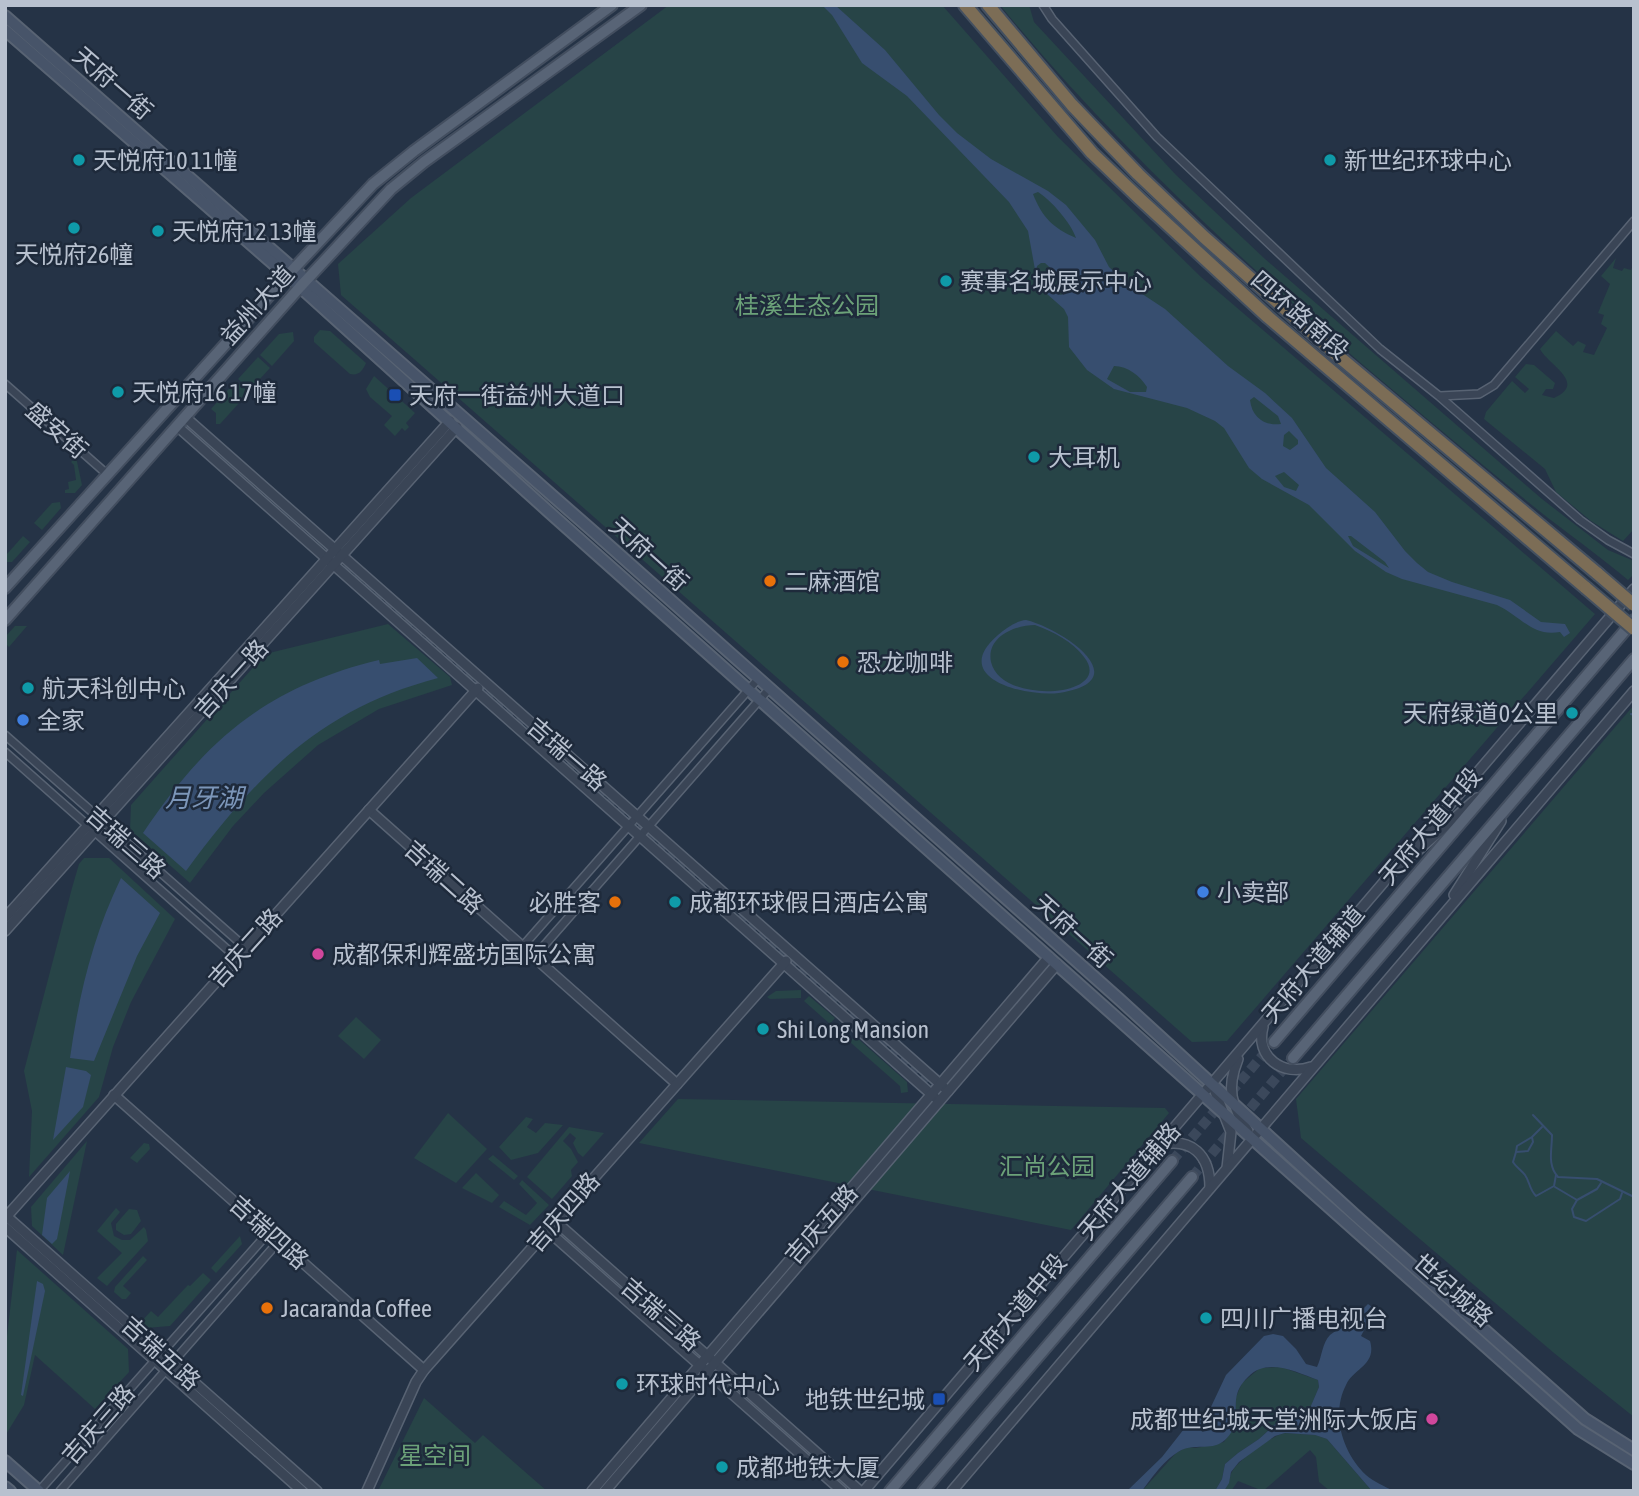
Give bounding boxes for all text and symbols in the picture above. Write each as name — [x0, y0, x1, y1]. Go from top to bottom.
street label: 天府一街 — [68, 41, 158, 125]
place label: 天悦府10 11幢 — [93, 147, 237, 174]
place label: 新世纪环球中心 — [1344, 147, 1512, 174]
marker: 天悦府10 11幢 — [71, 152, 87, 168]
marker: 新世纪环球中心 — [1322, 152, 1338, 168]
place label: 天悦府12 13幢 — [172, 218, 316, 245]
marker: 天悦府26幢 — [66, 220, 82, 236]
marker: 天悦府12 13幢 — [150, 223, 166, 239]
place label: 天悦府26幢 — [15, 241, 133, 268]
street label: 益州大道 — [215, 260, 299, 350]
street label: 四环路南段 — [1246, 265, 1354, 365]
place label: 赛事名城展示中心 — [960, 268, 1152, 295]
marker: 赛事名城展示中心 — [938, 273, 954, 289]
park label: 桂溪生态公园 — [735, 292, 879, 319]
place label: 天悦府16 17幢 — [132, 379, 276, 406]
place label: 天府一街益州大道口 — [409, 382, 625, 409]
marker: 天悦府16 17幢 — [110, 384, 126, 400]
marker: 天府一街益州大道口 — [387, 387, 403, 403]
street label: 盛安街 — [21, 396, 93, 464]
place label: 大耳机 — [1048, 444, 1120, 471]
marker: 大耳机 — [1026, 449, 1042, 465]
street label: 天府一街 — [604, 512, 694, 596]
place label: 二麻酒馆 — [784, 568, 880, 595]
marker: 二麻酒馆 — [762, 573, 778, 589]
street label: 吉庆一路 — [189, 634, 273, 724]
place label: 恐龙咖啡 — [857, 649, 953, 676]
marker: 恐龙咖啡 — [835, 654, 851, 670]
place label: 航天科创中心 — [42, 675, 186, 702]
marker: 航天科创中心 — [20, 680, 36, 696]
place label: 天府绿道0公里 — [1403, 700, 1558, 727]
marker: 天府绿道0公里 — [1564, 705, 1580, 721]
place label: 全家 — [37, 707, 85, 734]
marker: 全家 — [15, 712, 31, 728]
street label: 吉瑞一路 — [522, 712, 612, 796]
street label: 天府大道中段 — [1373, 762, 1487, 890]
water label: 月牙湖 — [165, 783, 247, 813]
street label: 吉瑞三路 — [81, 800, 171, 884]
street label: 吉瑞二路 — [399, 835, 489, 919]
place label: 小卖部 — [1217, 879, 1289, 906]
marker: 小卖部 — [1195, 884, 1211, 900]
place label: 必胜客 — [529, 889, 601, 916]
place label: 成都环球假日酒店公寓 — [689, 889, 929, 916]
street label: 天府一街 — [1028, 889, 1118, 973]
marker: 必胜客 — [607, 894, 623, 910]
marker: 成都环球假日酒店公寓 — [667, 894, 683, 910]
street label: 天府大道辅道 — [1256, 900, 1370, 1028]
street label: 吉庆二路 — [203, 903, 287, 993]
place label: 成都保利辉盛坊国际公寓 — [332, 941, 596, 968]
marker: 成都保利辉盛坊国际公寓 — [310, 946, 326, 962]
place label: Shi Long Mansion — [777, 1016, 929, 1043]
marker: Shi Long Mansion — [755, 1021, 771, 1037]
street label: 天府大道辅路 — [1072, 1117, 1186, 1245]
park label: 汇尚公园 — [999, 1153, 1095, 1180]
street label: 吉庆四路 — [521, 1167, 605, 1257]
street label: 吉庆五路 — [779, 1179, 863, 1269]
street label: 吉瑞四路 — [224, 1190, 314, 1274]
street label: 天府大道中段 — [958, 1248, 1072, 1376]
street label: 世纪城路 — [1408, 1248, 1498, 1332]
street label: 吉瑞三路 — [616, 1272, 706, 1356]
place label: Jacaranda Coffee — [281, 1295, 432, 1322]
marker: Jacaranda Coffee — [259, 1300, 275, 1316]
place label: 四川广播电视台 — [1220, 1305, 1388, 1332]
marker: 四川广播电视台 — [1198, 1310, 1214, 1326]
street label: 吉瑞五路 — [116, 1311, 206, 1395]
place label: 环球时代中心 — [636, 1371, 780, 1398]
marker: 环球时代中心 — [614, 1376, 630, 1392]
street label: 吉庆三路 — [56, 1379, 140, 1469]
place label: 地铁世纪城 — [805, 1386, 925, 1413]
marker: 地铁世纪城 — [931, 1391, 947, 1407]
place label: 成都世纪城天堂洲际大饭店 — [1130, 1406, 1418, 1433]
marker: 成都世纪城天堂洲际大饭店 — [1424, 1411, 1440, 1427]
park label: 星空间 — [399, 1442, 471, 1469]
place label: 成都地铁大厦 — [736, 1454, 880, 1481]
marker: 成都地铁大厦 — [714, 1459, 730, 1475]

